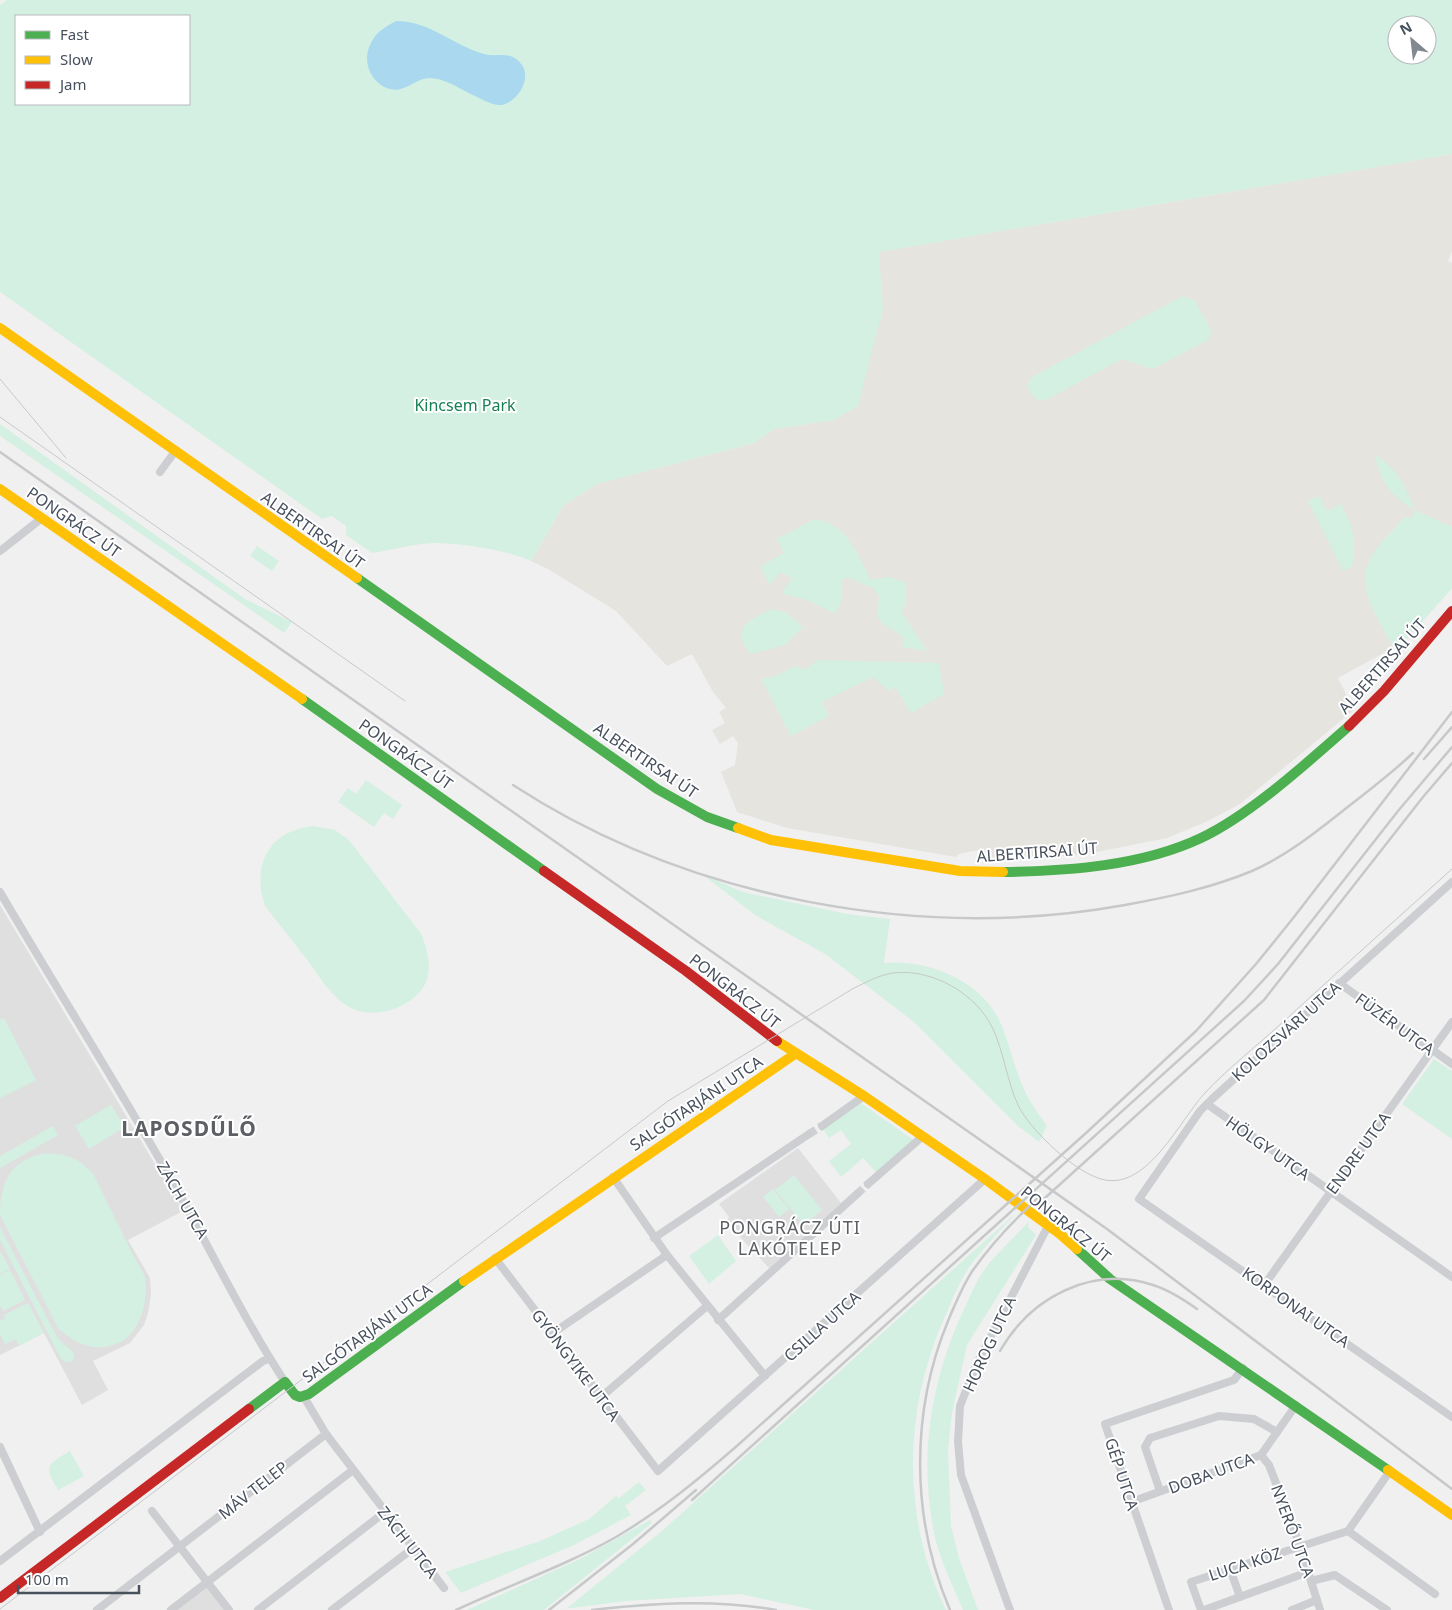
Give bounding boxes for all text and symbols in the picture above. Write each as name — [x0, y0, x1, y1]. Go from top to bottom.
legend — [15, 15, 190, 105]
north arrow — [1387, 15, 1437, 65]
text: N — [1396, 17, 1415, 39]
text: Fast — [60, 24, 89, 44]
text: Slow — [60, 49, 93, 69]
text: Jam — [58, 74, 87, 94]
park label: Kincsem Park — [414, 394, 516, 416]
street label: PONGRÁCZ ÚT — [23, 481, 125, 563]
street label: ALBERTIRSAI ÚT — [257, 486, 369, 574]
street label: ALBERTIRSAI ÚT — [1333, 613, 1431, 718]
street label: PONGRÁCZ ÚT — [355, 713, 457, 795]
street label: ALBERTIRSAI ÚT — [590, 717, 703, 803]
street label: ALBERTIRSAI ÚT — [976, 837, 1098, 867]
street label: PONGRÁCZ ÚT — [685, 949, 785, 1034]
street label: KOLOZSVÁRI UTCA — [1227, 976, 1346, 1086]
street label: FÜZÉR UTCA — [1351, 988, 1440, 1061]
street label: SALGÓTARJÁNI UTCA — [625, 1050, 767, 1156]
street label: ENDRE UTCA — [1321, 1107, 1396, 1198]
street label: HÖLGY UTCA — [1222, 1111, 1315, 1186]
district label: LAPOSDŰLŐ — [121, 1114, 257, 1142]
street label: ZÁCH UTCA — [152, 1157, 214, 1243]
street label: PONGRÁCZ ÚT — [1016, 1181, 1116, 1267]
district label: PONGRÁCZ ÚTI LAKÓTELEP — [719, 1215, 861, 1260]
street label: KORPONAI UTCA — [1238, 1262, 1355, 1353]
street label: SALGÓTARJÁNI UTCA — [298, 1278, 437, 1388]
street label: CSILLA UTCA — [779, 1285, 866, 1366]
street label: HOROG UTCA — [957, 1292, 1021, 1395]
street label: GYÖNGYIKE UTCA — [527, 1305, 626, 1426]
street label: GÉP UTCA — [1100, 1435, 1144, 1514]
street label: DOBA UTCA — [1165, 1447, 1258, 1499]
street label: MÁV TELEP — [214, 1456, 292, 1524]
street label: NYERŐ UTCA — [1266, 1482, 1320, 1581]
street label: ZÁCH UTCA — [373, 1501, 444, 1583]
street label: LUCA KÖZ — [1206, 1542, 1284, 1586]
scale bar — [18, 1562, 139, 1594]
text: 100 m — [25, 1569, 69, 1589]

